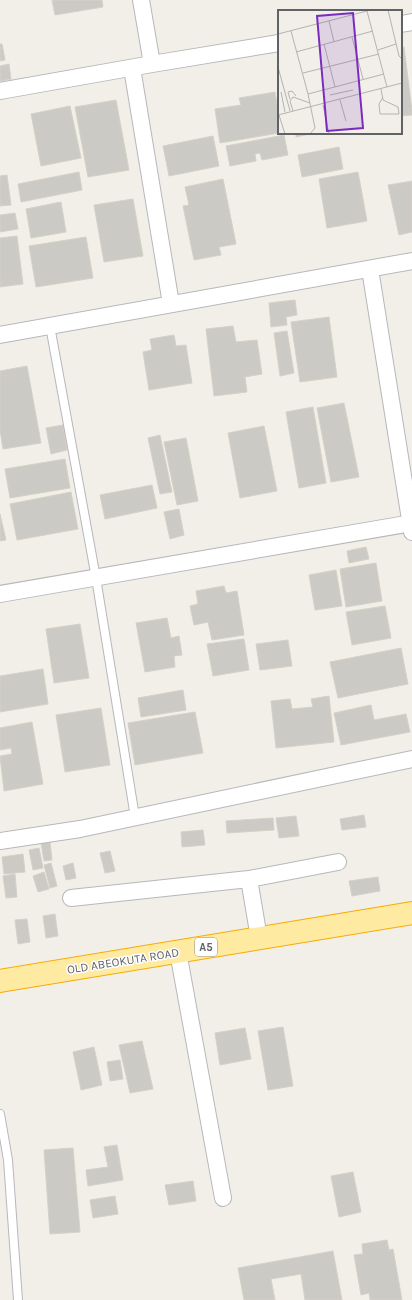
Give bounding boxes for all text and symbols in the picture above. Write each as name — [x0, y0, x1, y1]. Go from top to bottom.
inset map — [278, 10, 402, 134]
road number: A5 — [195, 938, 217, 956]
street label: OLD ABEOKUTA ROAD — [66, 945, 180, 977]

